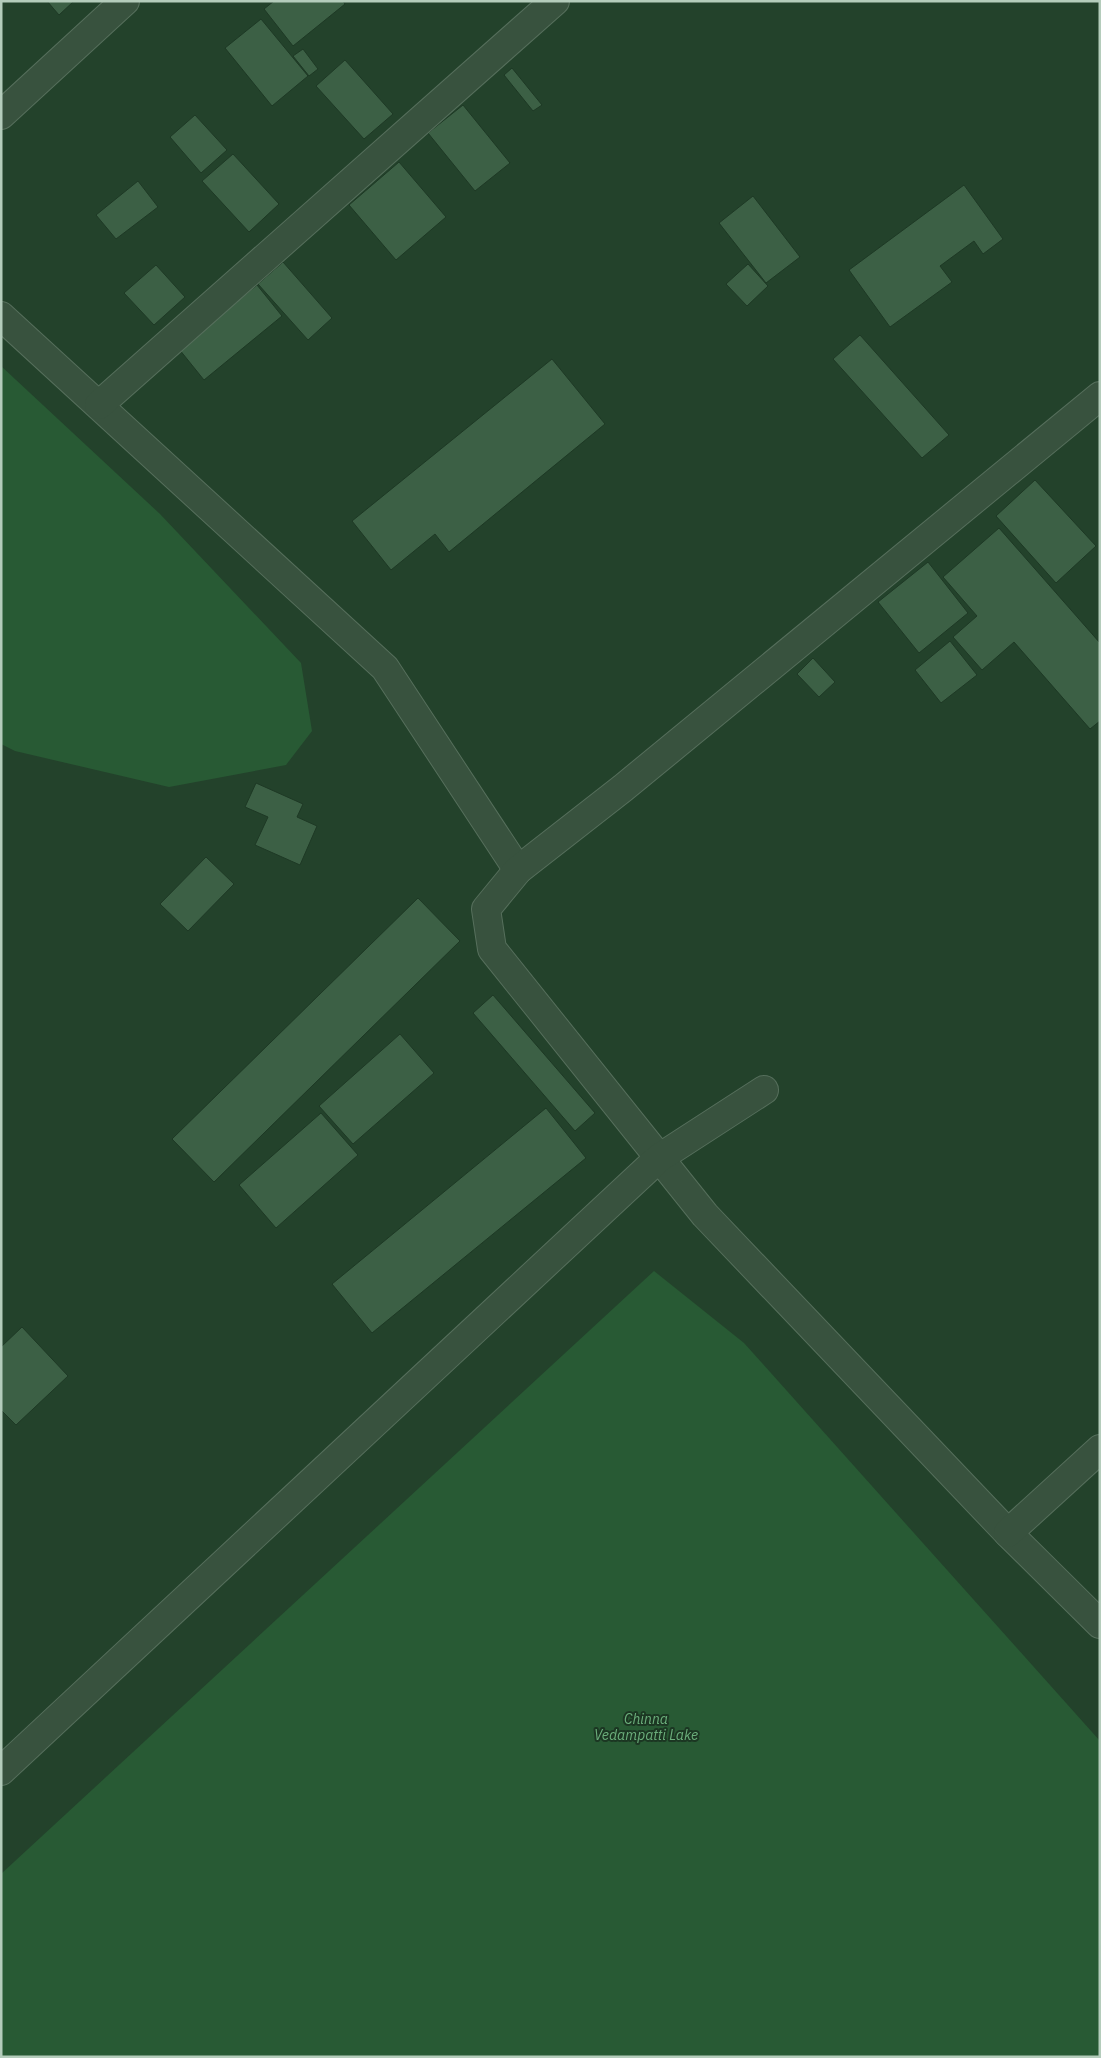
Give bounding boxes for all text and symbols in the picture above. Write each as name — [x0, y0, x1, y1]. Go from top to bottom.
water label: Chinna Vedampatti Lake — [594, 1710, 698, 1744]

